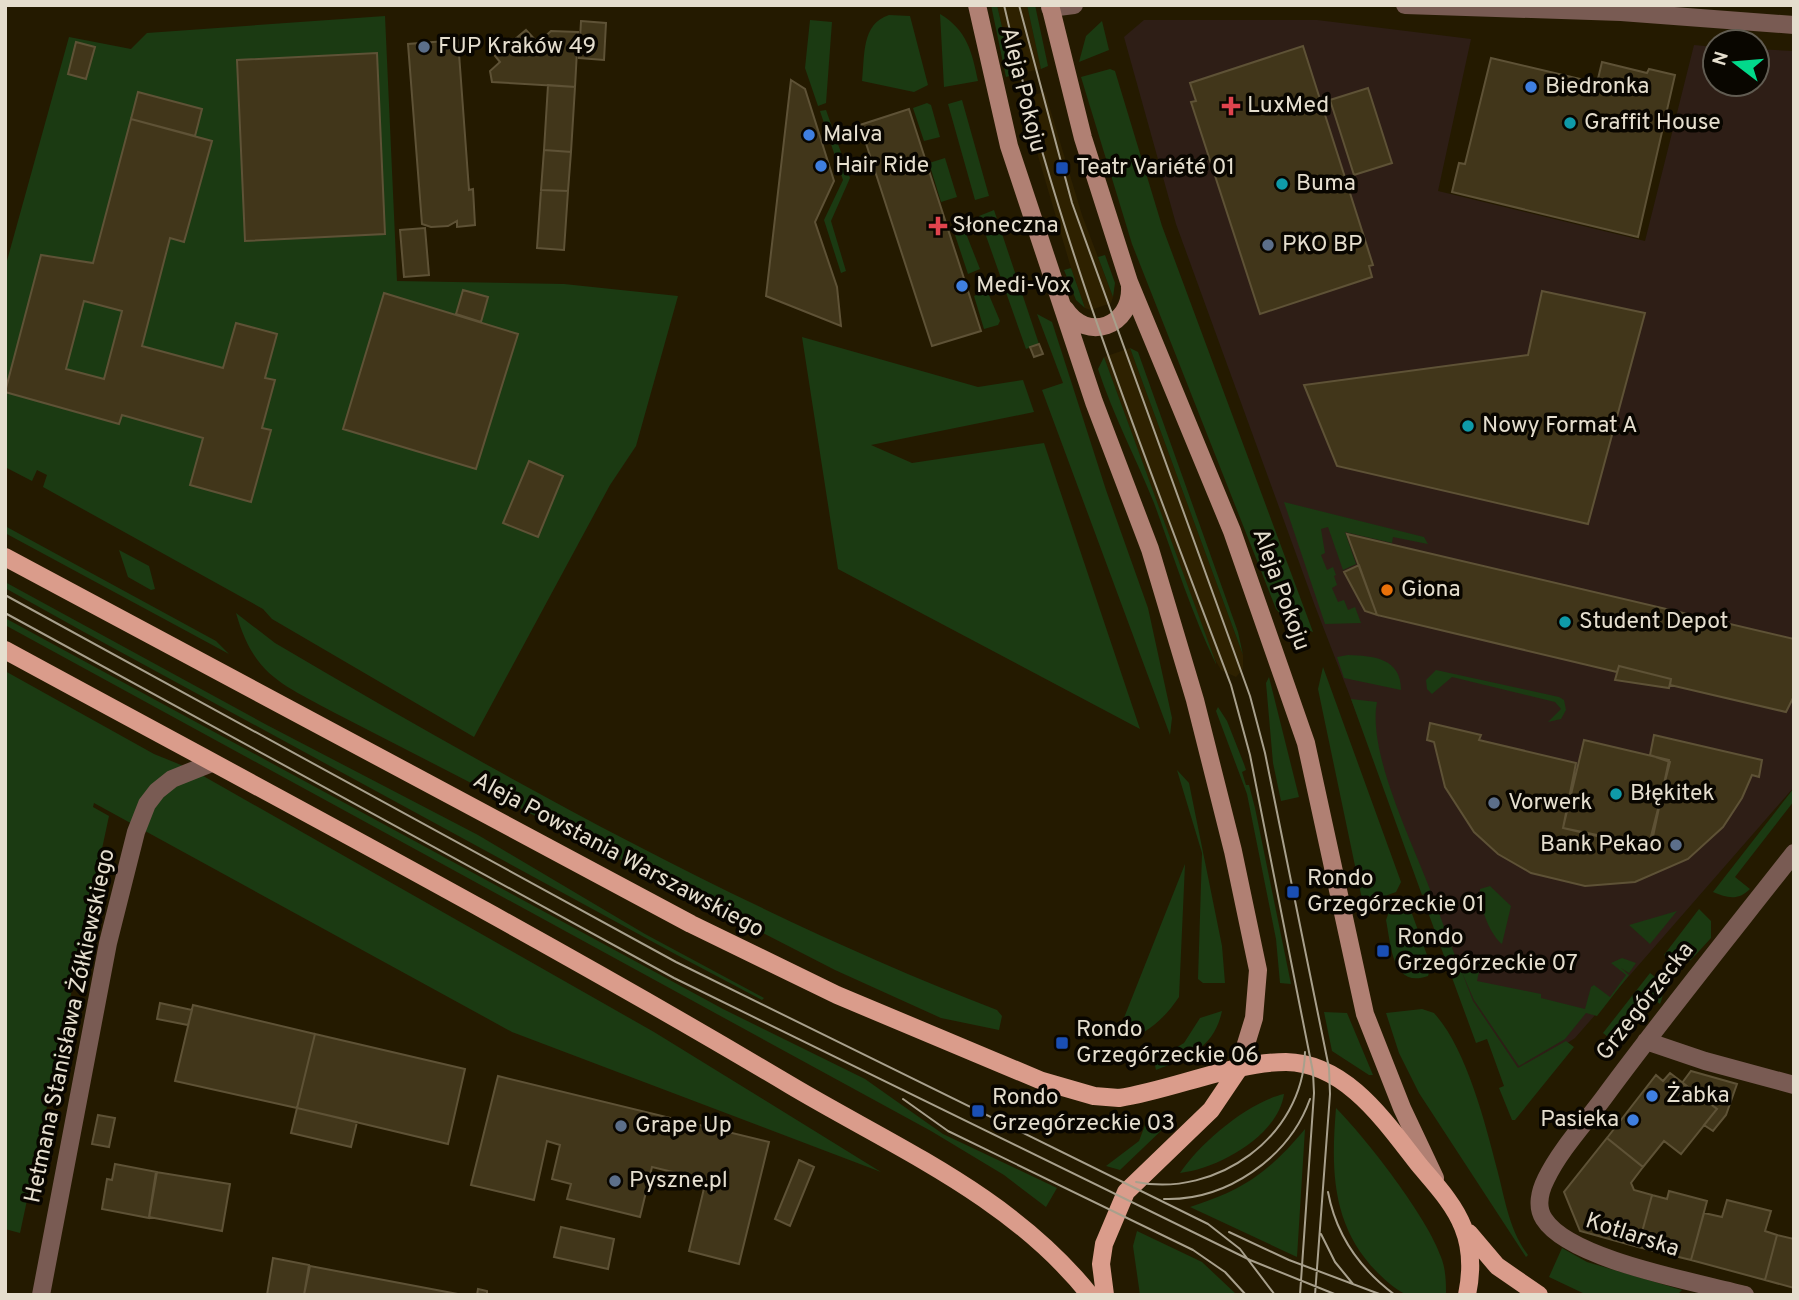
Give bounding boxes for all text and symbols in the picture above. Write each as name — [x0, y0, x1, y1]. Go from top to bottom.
street label: Aleja Pokoju — [992, 24, 1052, 156]
north arrow — [1701, 28, 1771, 98]
place label: FUP Kraków 49 — [438, 33, 596, 62]
marker: FUP Kraków 49 — [416, 39, 432, 55]
text: N — [1708, 49, 1735, 69]
place label: Biedronka — [1545, 73, 1649, 102]
marker: Biedronka — [1523, 79, 1539, 95]
place label: LuxMed — [1247, 92, 1329, 121]
marker: LuxMed — [1221, 96, 1241, 116]
place label: Graffit House — [1584, 109, 1721, 138]
marker: Graffit House — [1562, 115, 1578, 131]
place label: Malva — [823, 121, 882, 150]
marker: Malva — [801, 127, 817, 143]
place label: Hair Ride — [835, 152, 929, 181]
place label: Teatr Variété 01 — [1076, 154, 1235, 183]
marker: Hair Ride — [813, 158, 829, 174]
marker: Teatr Variété 01 — [1054, 160, 1070, 176]
place label: Buma — [1296, 170, 1356, 199]
marker: Buma — [1274, 176, 1290, 192]
place label: Słoneczna — [952, 212, 1059, 241]
marker: Słoneczna — [930, 218, 946, 234]
place label: PKO BP — [1282, 231, 1362, 260]
marker: PKO BP — [1260, 237, 1276, 253]
place label: Medi-Vox — [976, 272, 1071, 301]
marker: Medi-Vox — [954, 278, 970, 294]
place label: Nowy Format A — [1482, 412, 1638, 441]
marker: Nowy Format A — [1460, 418, 1476, 434]
street label: Aleja Pokoju — [1245, 525, 1315, 655]
place label: Giona — [1401, 576, 1461, 605]
marker: Giona — [1379, 582, 1395, 598]
place label: Student Depot — [1579, 608, 1728, 637]
marker: Student Depot — [1557, 614, 1573, 630]
street label: Aleja Powstania Warszawskiego — [467, 767, 769, 945]
place label: Błękitek — [1630, 780, 1715, 809]
marker: Błękitek — [1608, 786, 1624, 802]
place label: Vorwerk — [1508, 789, 1592, 818]
marker: Vorwerk — [1486, 795, 1502, 811]
place label: Bank Pekao — [1540, 831, 1662, 860]
marker: Bank Pekao — [1668, 837, 1684, 853]
street label: Hetmana Stanisława Żółkiewskiego — [18, 846, 123, 1206]
place label: Rondo Grzegórzeckie 01 — [1307, 865, 1485, 920]
marker: Rondo Grzegórzeckie 01 — [1285, 884, 1301, 900]
place label: Rondo Grzegórzeckie 07 — [1397, 924, 1578, 979]
street label: Grzegórzecka — [1591, 937, 1701, 1067]
marker: Rondo Grzegórzeckie 07 — [1375, 943, 1391, 959]
place label: Rondo Grzegórzeckie 06 — [1076, 1016, 1259, 1071]
marker: Rondo Grzegórzeckie 06 — [1054, 1035, 1070, 1051]
place label: Żabka — [1666, 1081, 1730, 1111]
place label: Rondo Grzegórzeckie 03 — [992, 1084, 1175, 1139]
marker: Żabka — [1644, 1088, 1660, 1104]
marker: Rondo Grzegórzeckie 03 — [970, 1103, 986, 1119]
place label: Pasieka — [1540, 1106, 1619, 1135]
place label: Grape Up — [635, 1112, 732, 1141]
marker: Pasieka — [1625, 1112, 1641, 1128]
marker: Grape Up — [613, 1118, 629, 1134]
place label: Pyszne.pl — [629, 1167, 728, 1196]
marker: Pyszne.pl — [607, 1173, 623, 1189]
street label: Kotlarska — [1581, 1207, 1683, 1265]

